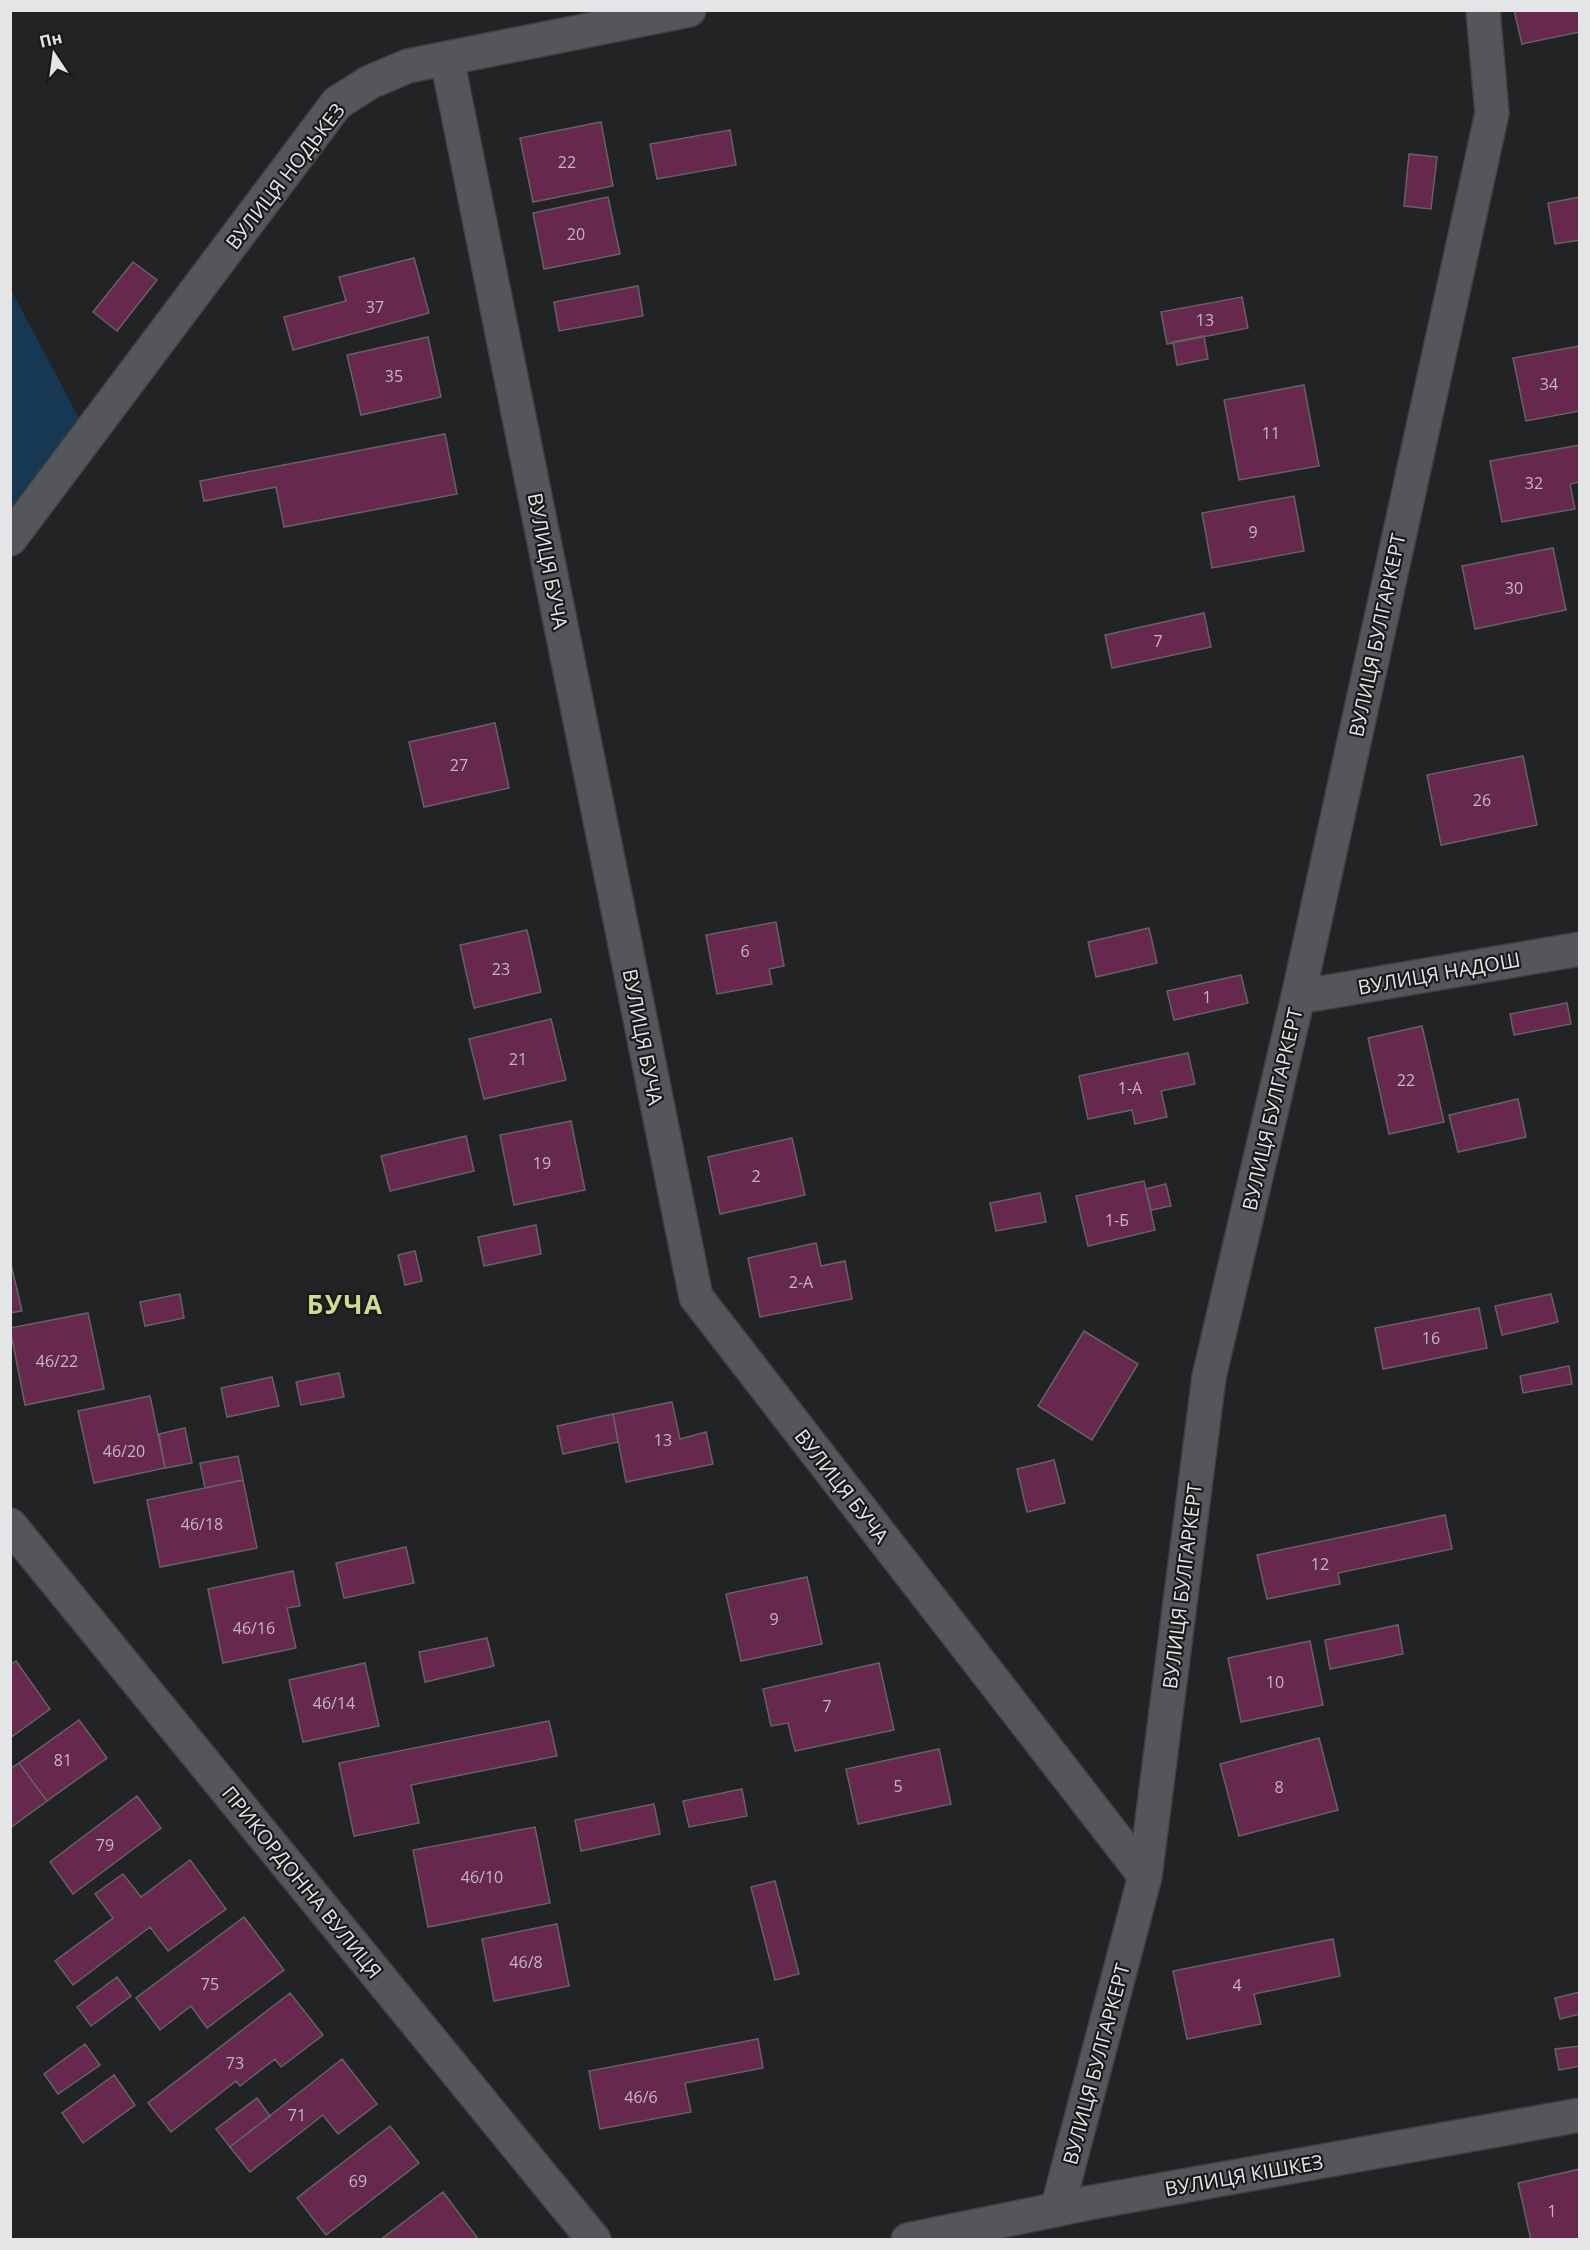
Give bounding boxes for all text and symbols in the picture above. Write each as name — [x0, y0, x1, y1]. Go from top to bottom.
north arrow — [24, 24, 84, 84]
text: Пн — [37, 26, 64, 53]
street label: ВУЛИЦЯ НОДЬКЕЗ — [219, 97, 351, 255]
house number: 22 — [558, 151, 576, 173]
house number: 20 — [567, 223, 585, 245]
house number: 37 — [366, 296, 384, 318]
house number: 13 — [1196, 309, 1214, 331]
house number: 35 — [385, 365, 403, 387]
house number: 34 — [1540, 373, 1558, 395]
house number: 11 — [1262, 422, 1280, 444]
house number: 32 — [1525, 472, 1543, 494]
street label: ВУЛИЦЯ БУЧА — [522, 491, 575, 632]
house number: 9 — [1248, 521, 1258, 543]
street label: ВУЛИЦЯ БУЛГАРКЕРТ — [1342, 531, 1412, 739]
house number: 30 — [1505, 577, 1523, 599]
house number: 7 — [1153, 630, 1163, 652]
house number: 27 — [450, 754, 468, 776]
house number: 26 — [1473, 789, 1491, 811]
house number: 6 — [740, 940, 750, 962]
street label: ВУЛИЦЯ НАДОШ — [1356, 945, 1522, 1001]
house number: 23 — [492, 958, 510, 980]
street label: ВУЛИЦЯ БУЧА — [617, 967, 670, 1108]
house number: 1 — [1202, 986, 1212, 1008]
street label: ВУЛИЦЯ БУЛГАРКЕРТ — [1236, 1005, 1308, 1213]
house number: 21 — [509, 1048, 527, 1070]
house number: 22 — [1397, 1069, 1415, 1091]
house number: 1-А — [1118, 1077, 1143, 1099]
house number: 19 — [533, 1152, 551, 1174]
house number: 2 — [751, 1165, 761, 1187]
house number: 1-Б — [1105, 1209, 1129, 1231]
house number: 2-А — [789, 1271, 814, 1293]
district label: БУЧА — [307, 1286, 383, 1322]
house number: 16 — [1422, 1327, 1440, 1349]
house number: 46/22 — [36, 1350, 78, 1372]
street label: ВУЛИЦЯ БУЧА — [789, 1423, 895, 1549]
house number: 13 — [654, 1429, 672, 1451]
house number: 46/20 — [103, 1440, 145, 1462]
street label: ВУЛИЦЯ БУЛГАРКЕРТ — [1156, 1482, 1208, 1690]
house number: 46/18 — [181, 1513, 223, 1535]
house number: 12 — [1311, 1553, 1329, 1575]
house number: 9 — [769, 1608, 779, 1630]
house number: 46/16 — [233, 1617, 275, 1639]
house number: 10 — [1266, 1671, 1284, 1693]
house number: 46/14 — [313, 1692, 355, 1714]
house number: 7 — [822, 1695, 832, 1717]
house number: 81 — [54, 1749, 72, 1771]
house number: 5 — [893, 1775, 903, 1797]
house number: 8 — [1274, 1776, 1284, 1798]
street label: ПРИКОРДОННА ВУЛИЦЯ — [216, 1780, 388, 1984]
house number: 79 — [96, 1834, 114, 1856]
house number: 46/10 — [461, 1866, 503, 1888]
house number: 46/8 — [509, 1951, 543, 1973]
street label: ВУЛИЦЯ БУЛГАРКЕРТ — [1056, 1960, 1136, 2168]
house number: 75 — [201, 1973, 219, 1995]
house number: 4 — [1232, 1974, 1242, 1996]
house number: 73 — [226, 2052, 244, 2074]
house number: 46/6 — [624, 2086, 658, 2108]
house number: 71 — [288, 2104, 306, 2126]
street label: ВУЛИЦЯ КІШКЕЗ — [1163, 2148, 1325, 2202]
house number: 69 — [349, 2170, 367, 2192]
house number: 1 — [1547, 2200, 1557, 2222]

